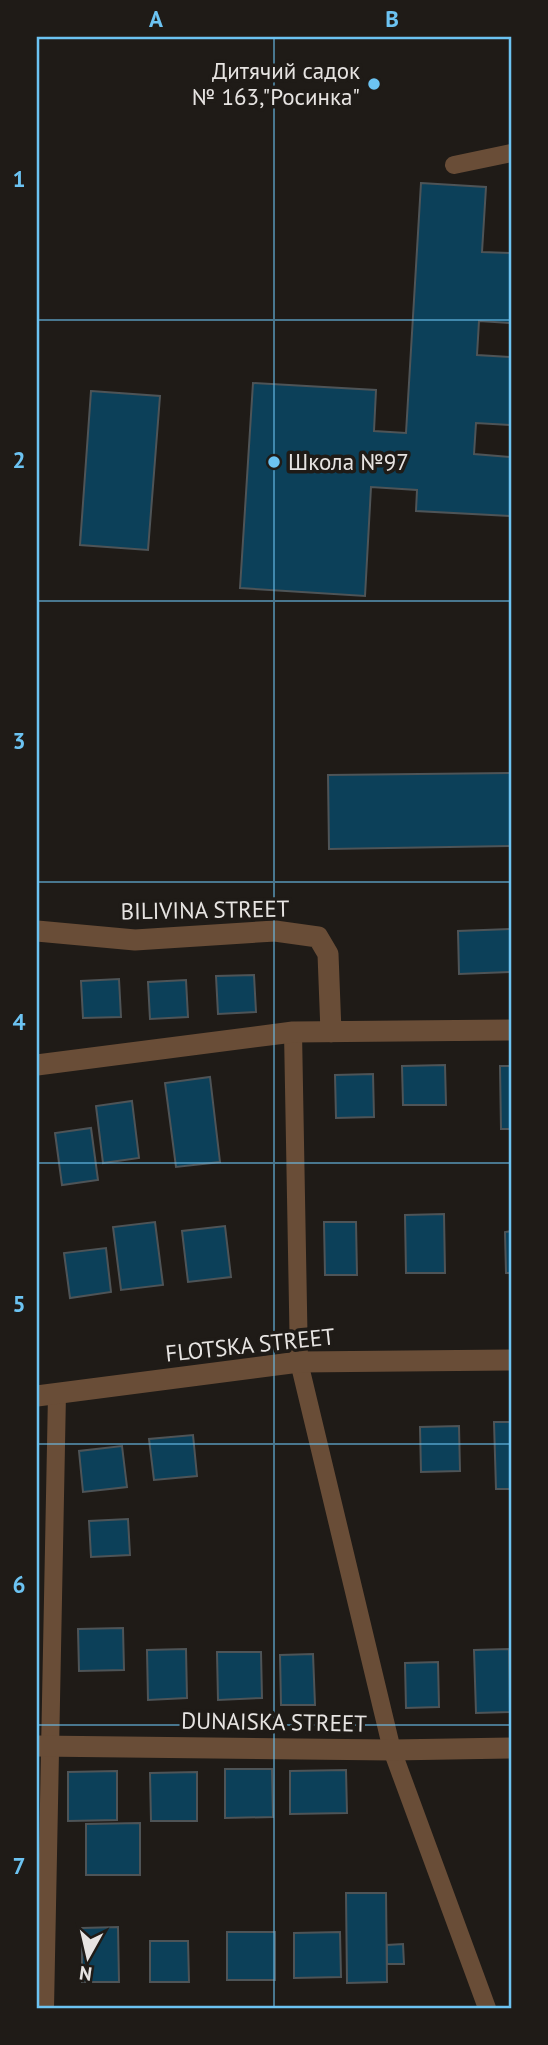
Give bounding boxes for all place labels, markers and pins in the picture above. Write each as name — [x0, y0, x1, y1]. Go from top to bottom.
place label: Дитячий садок № 163,"Росинка" — [192, 56, 360, 111]
marker: Дитячий садок № 163,"Росинка" — [366, 76, 382, 92]
place label: Школа №97 — [288, 447, 409, 476]
marker: Школа №97 — [266, 454, 282, 470]

